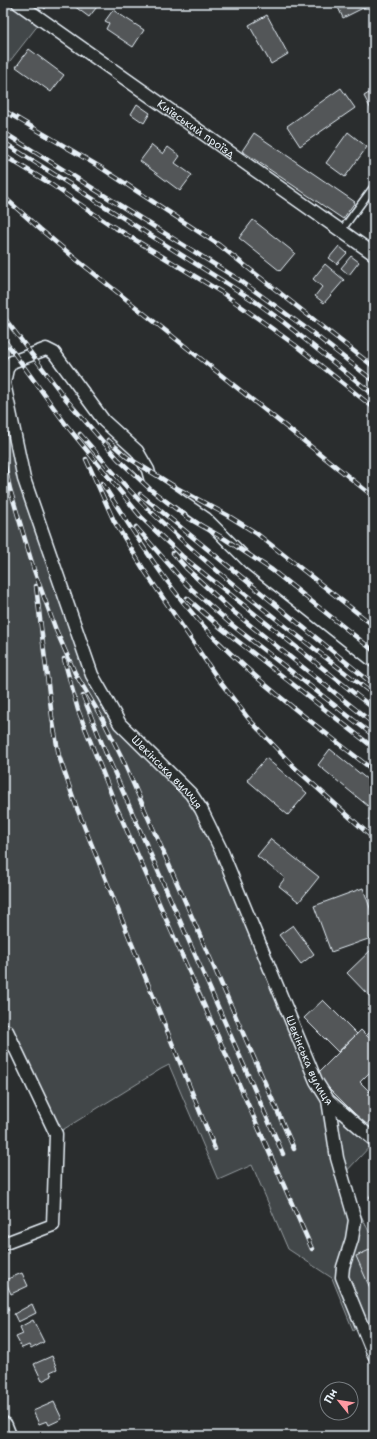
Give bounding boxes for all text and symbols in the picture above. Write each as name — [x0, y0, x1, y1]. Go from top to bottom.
street label: Київський проїзд — [154, 96, 238, 161]
street label: Шекінська вулиця — [128, 732, 206, 812]
street label: Шекінська вулиця — [282, 1013, 336, 1109]
north arrow — [319, 1381, 359, 1421]
text: Пн — [321, 1386, 341, 1406]

